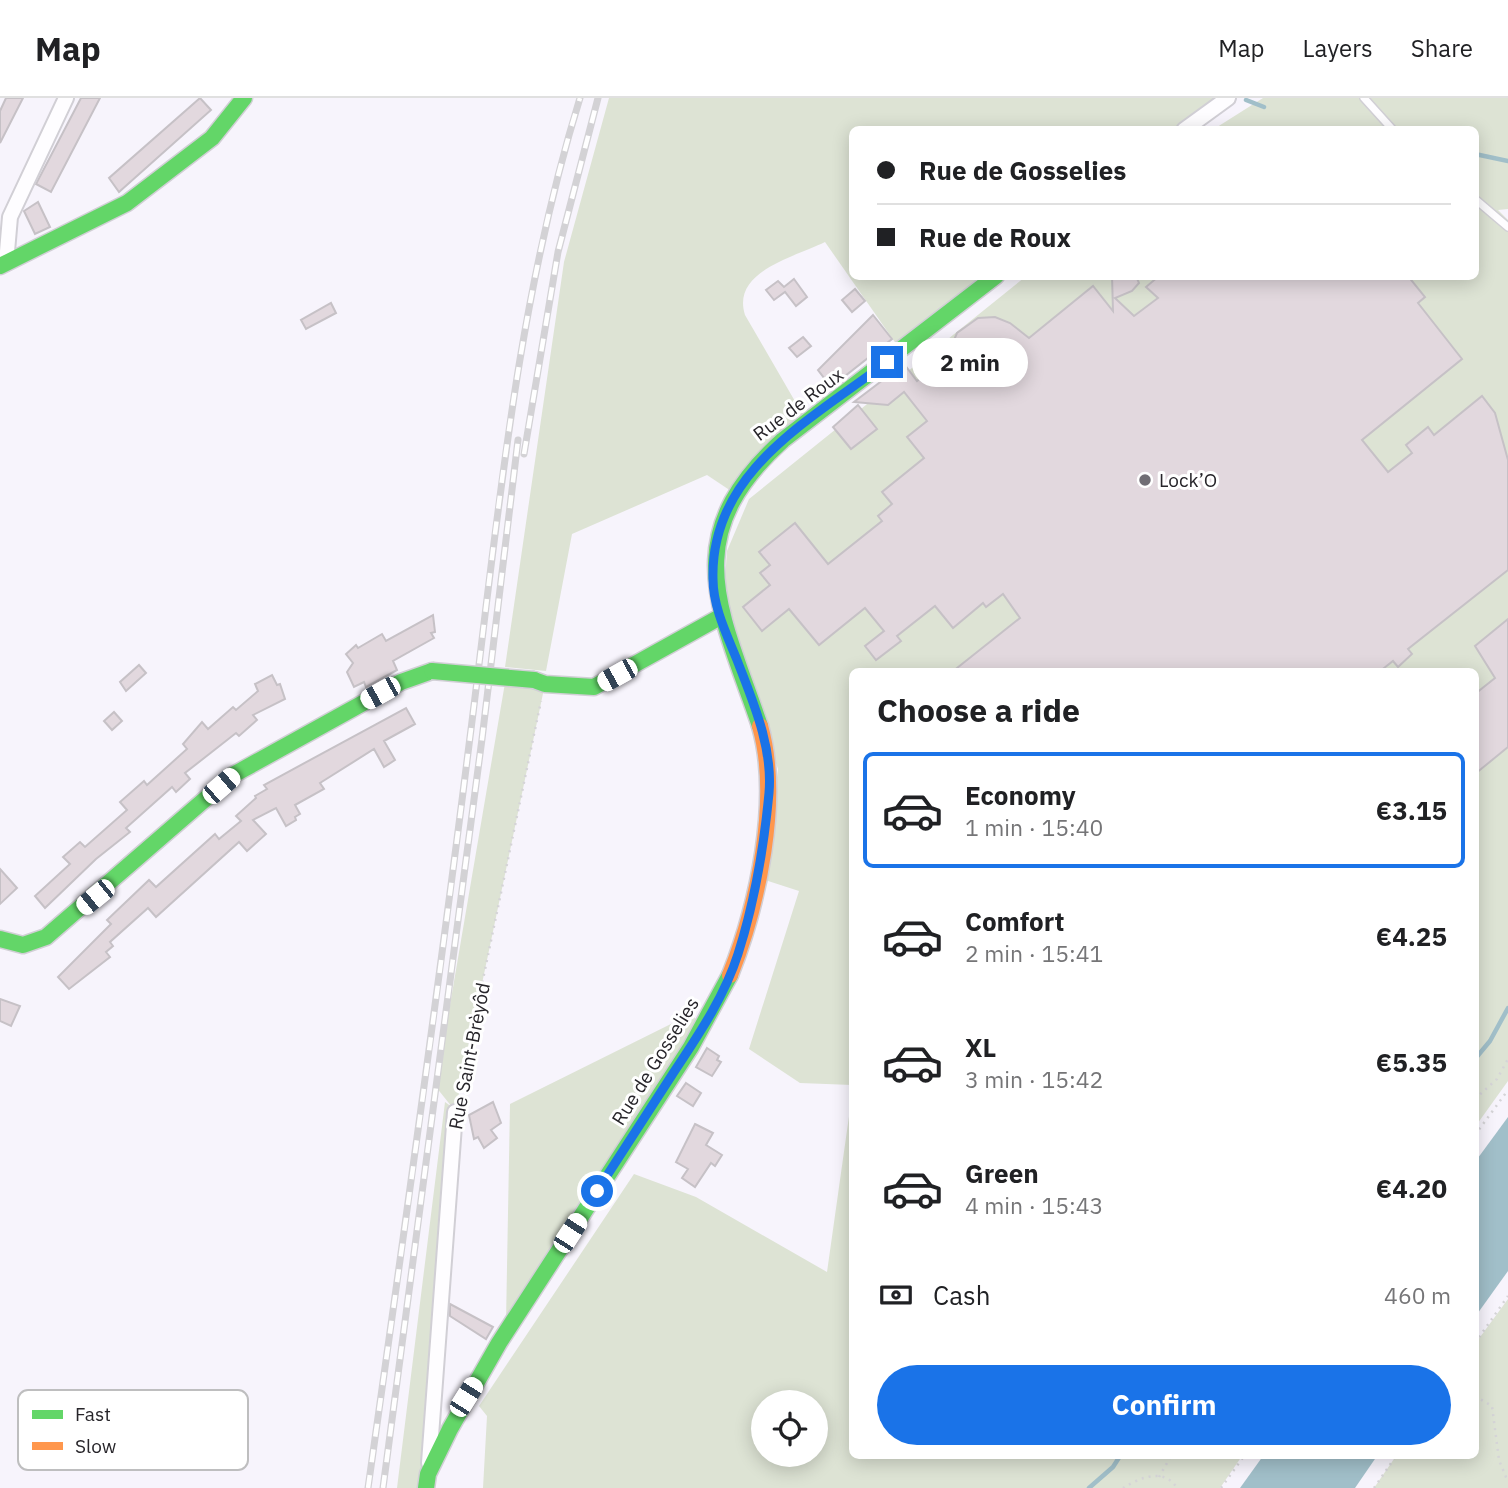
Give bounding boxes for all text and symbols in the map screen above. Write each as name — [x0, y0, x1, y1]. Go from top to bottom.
text: Map — [35, 27, 101, 70]
text: Map — [1218, 32, 1265, 64]
text: Layers — [1303, 32, 1373, 64]
text: Share — [1411, 32, 1473, 64]
text: Rue de Gosselies — [919, 153, 1126, 187]
text: Rue de Roux — [919, 220, 1071, 254]
callout: 2 min — [912, 338, 1027, 386]
route end — [871, 346, 903, 378]
text: 2 min — [940, 347, 1000, 377]
street label: Rue de Roux — [748, 362, 848, 446]
place label: Lock’O — [1159, 468, 1217, 492]
marker: Lock’O — [1137, 472, 1153, 488]
car — [594, 656, 641, 694]
car — [357, 674, 404, 712]
text: Choose a ride — [877, 689, 1080, 731]
car — [199, 764, 244, 808]
text: Economy — [965, 778, 1076, 812]
icon: car — [881, 779, 944, 842]
text: €3.15 — [1376, 793, 1447, 827]
text: 1 min · 15:40 — [965, 812, 1103, 842]
car — [73, 876, 118, 918]
text: Comfort — [965, 904, 1064, 938]
icon: car — [881, 905, 944, 968]
text: €4.25 — [1376, 919, 1447, 953]
text: 2 min · 15:41 — [965, 938, 1103, 968]
street label: Rue Saint-Brèyôd — [443, 981, 495, 1131]
street label: Rue de Gosselies — [606, 993, 704, 1129]
text: XL — [965, 1030, 996, 1064]
icon: car — [881, 1031, 944, 1094]
text: €5.35 — [1376, 1045, 1447, 1079]
text: 3 min · 15:42 — [965, 1064, 1103, 1094]
text: Green — [965, 1156, 1039, 1190]
icon: car — [881, 1157, 944, 1220]
text: €4.20 — [1376, 1171, 1447, 1205]
route start — [581, 1175, 613, 1207]
text: 4 min · 15:43 — [965, 1190, 1103, 1220]
car — [550, 1210, 591, 1256]
icon: cash — [877, 1276, 915, 1314]
text: Cash — [933, 1278, 990, 1312]
text: 460 m — [1384, 1280, 1451, 1310]
button: Confirm — [877, 1365, 1451, 1445]
car — [446, 1374, 487, 1420]
legend — [18, 1390, 248, 1470]
map controls — [751, 1390, 828, 1467]
button: locate — [751, 1390, 828, 1467]
text: Fast — [75, 1402, 111, 1426]
text: Slow — [75, 1434, 116, 1458]

